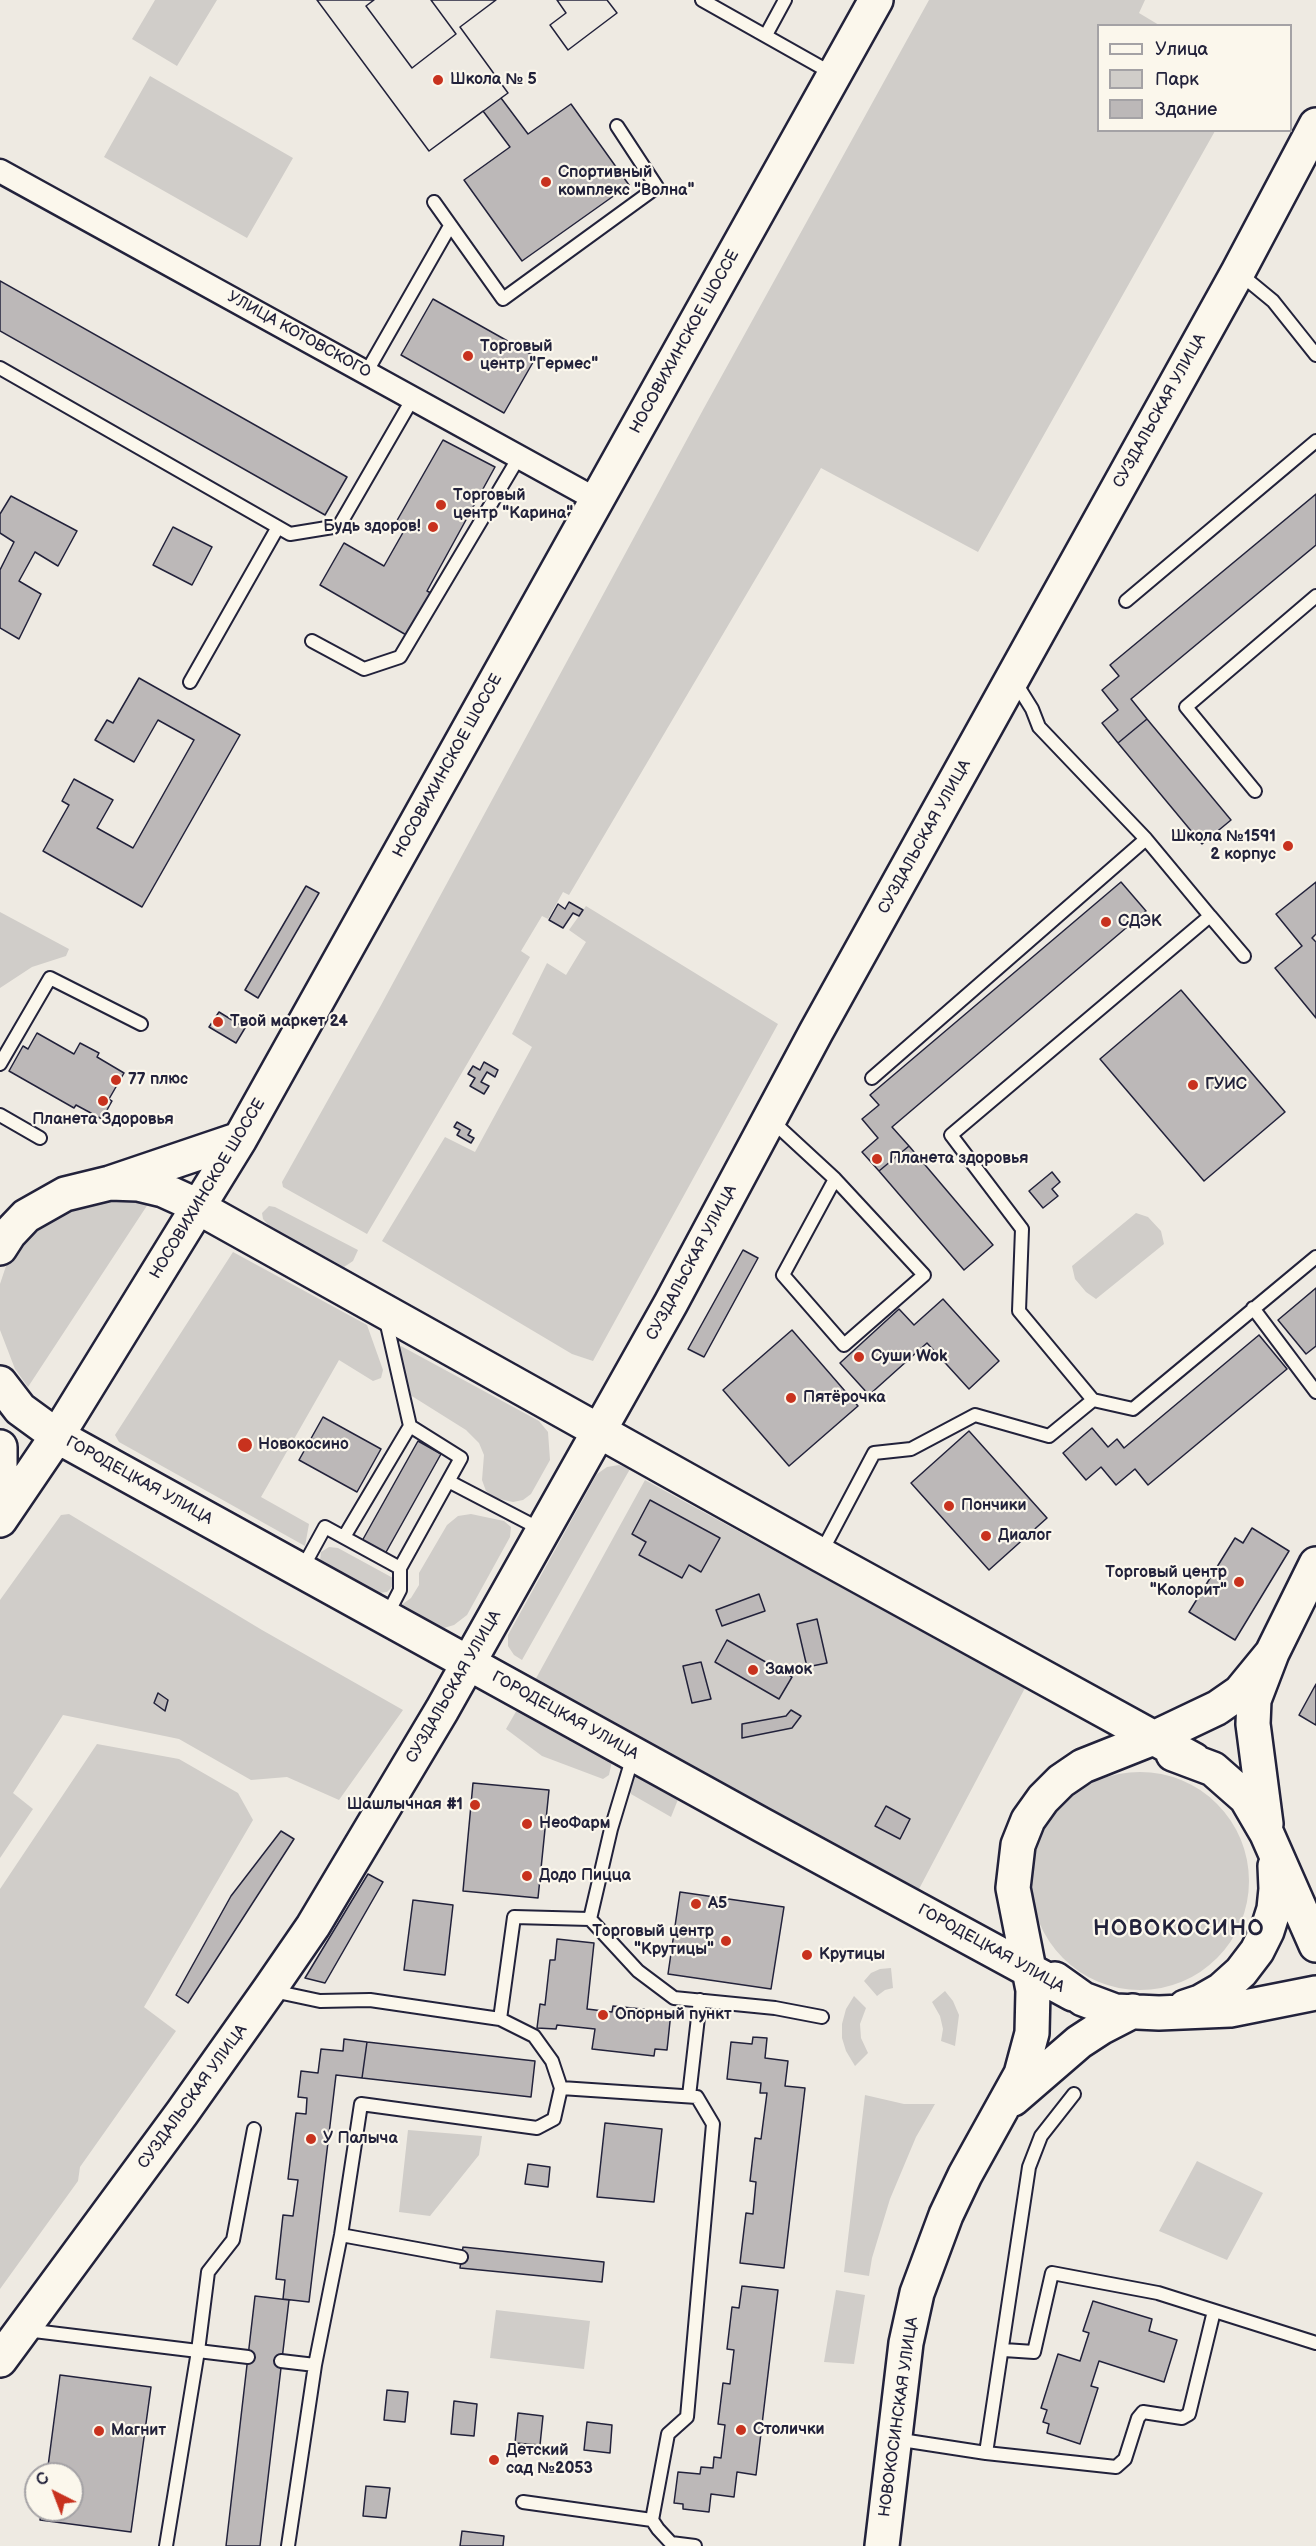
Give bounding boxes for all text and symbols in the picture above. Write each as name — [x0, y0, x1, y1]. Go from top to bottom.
legend — [1097, 24, 1292, 132]
text: Улица — [1155, 39, 1208, 60]
text: Парк — [1155, 69, 1199, 90]
place label: Школа № 5 — [450, 70, 537, 90]
marker: Школа № 5 — [431, 73, 445, 87]
text: Здание — [1155, 99, 1217, 120]
place label: Спортивный комплекс "Волна" — [558, 163, 694, 201]
marker: Спортивный комплекс "Волна" — [539, 175, 553, 189]
street label: НОСОВИХИНСКОЕ ШОССЕ — [626, 247, 744, 437]
street label: УЛИЦА КОТОВСКОГО — [224, 288, 374, 382]
street label: СУЗДАЛЬСКАЯ УЛИЦА — [1110, 331, 1210, 491]
place label: Торговый центр "Гермес" — [480, 337, 598, 375]
marker: Торговый центр "Гермес" — [461, 349, 475, 363]
place label: Торговый центр "Карина" — [453, 486, 573, 524]
marker: Торговый центр "Карина" — [434, 498, 448, 512]
place label: Будь здоров! — [323, 517, 421, 537]
marker: Будь здоров! — [426, 520, 440, 534]
street label: НОСОВИХИНСКОЕ ШОССЕ — [389, 671, 507, 861]
street label: СУЗДАЛЬСКАЯ УЛИЦА — [875, 757, 975, 917]
place label: Школа №1591 2 корпус — [1171, 827, 1276, 865]
marker: Школа №1591 2 корпус — [1281, 839, 1295, 853]
place label: СДЭК — [1118, 912, 1162, 932]
marker: СДЭК — [1099, 915, 1113, 929]
place label: Твой маркет 24 — [230, 1012, 348, 1032]
marker: Твой маркет 24 — [211, 1015, 225, 1029]
place label: 77 плюс — [128, 1070, 188, 1090]
marker: 77 плюс — [109, 1073, 123, 1087]
place label: ГУИС — [1205, 1075, 1247, 1095]
marker: ГУИС — [1186, 1078, 1200, 1092]
marker: Планета Здоровья — [96, 1094, 110, 1108]
street label: НОСОВИХИНСКОЕ ШОССЕ — [146, 1095, 270, 1283]
place label: Планета Здоровья — [32, 1110, 174, 1130]
place label: Планета здоровья — [889, 1149, 1028, 1169]
marker: Планета здоровья — [870, 1152, 884, 1166]
street label: СУЗДАЛЬСКАЯ УЛИЦА — [643, 1182, 741, 1344]
place label: Суши Wok — [871, 1347, 947, 1367]
marker: Суши Wok — [852, 1350, 866, 1364]
place label: Пятёрочка — [803, 1388, 885, 1408]
marker: Пятёрочка — [784, 1391, 798, 1405]
street label: ГОРОДЕЦКАЯ УЛИЦА — [62, 1433, 216, 1529]
place label: Новокосино — [258, 1435, 349, 1455]
marker: Новокосино — [236, 1436, 254, 1454]
place label: Пончики — [961, 1496, 1027, 1516]
marker: Пончики — [942, 1499, 956, 1513]
place label: Диалог — [998, 1526, 1052, 1546]
marker: Диалог — [979, 1529, 993, 1543]
place label: Торговый центр "Колорит" — [1105, 1563, 1227, 1601]
marker: Торговый центр "Колорит" — [1232, 1575, 1246, 1589]
street label: СУЗДАЛЬСКАЯ УЛИЦА — [402, 1607, 506, 1767]
place label: Замок — [765, 1660, 812, 1680]
marker: Замок — [746, 1663, 760, 1677]
street label: ГОРОДЕЦКАЯ УЛИЦА — [488, 1668, 642, 1764]
place label: Шашлычная #1 — [347, 1795, 463, 1815]
marker: Шашлычная #1 — [468, 1798, 482, 1812]
place label: НеоФарм — [539, 1814, 610, 1834]
marker: НеоФарм — [520, 1817, 534, 1831]
place label: Додо Пицца — [539, 1866, 631, 1886]
marker: Додо Пицца — [520, 1869, 534, 1883]
place label: А5 — [708, 1894, 727, 1914]
marker: А5 — [689, 1897, 703, 1911]
street label: ГОРОДЕЦКАЯ УЛИЦА — [914, 1901, 1068, 1997]
district label: НОВОКОСИНО — [1093, 1916, 1265, 1942]
place label: Торговый центр "Крутицы" — [592, 1922, 714, 1960]
marker: Торговый центр "Крутицы" — [719, 1934, 733, 1948]
place label: Крутицы — [819, 1945, 885, 1965]
marker: Крутицы — [800, 1948, 814, 1962]
place label: Опорный пункт — [615, 2005, 732, 2025]
marker: Опорный пункт — [596, 2008, 610, 2022]
street label: СУЗДАЛЬСКАЯ УЛИЦА — [134, 2021, 252, 2173]
place label: У Палыча — [323, 2129, 398, 2149]
marker: У Палыча — [304, 2132, 318, 2146]
street label: НОВОКОСИНСКАЯ УЛИЦА — [875, 2316, 923, 2518]
place label: Столички — [753, 2420, 825, 2440]
place label: Магнит — [111, 2421, 166, 2441]
marker: Столички — [734, 2423, 748, 2437]
marker: Магнит — [92, 2424, 106, 2438]
place label: Детский сад №2053 — [506, 2441, 593, 2479]
marker: Детский сад №2053 — [487, 2453, 501, 2467]
north arrow — [24, 2462, 84, 2522]
text: С — [32, 2469, 53, 2491]

